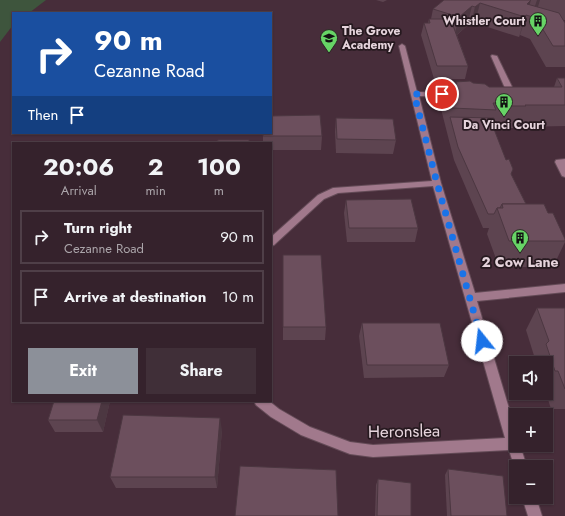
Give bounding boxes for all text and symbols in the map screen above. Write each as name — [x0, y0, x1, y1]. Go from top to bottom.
building icon: Whistler Court — [528, 11, 548, 36]
place label: Whistler Court — [443, 12, 525, 30]
text: 90 m — [94, 20, 163, 61]
place label: The Grove Academy — [341, 22, 401, 54]
icon: right — [28, 28, 80, 80]
school or university icon: The Grove Academy — [319, 28, 339, 53]
text: Cezanne Road — [94, 58, 205, 84]
pin — [425, 77, 459, 111]
icon: arrive — [431, 83, 453, 105]
building icon: Da Vinci Court — [494, 92, 514, 117]
text: Then — [28, 104, 58, 126]
icon: arrive — [66, 104, 88, 126]
place label: Da Vinci Court — [463, 116, 545, 134]
text: 20:06 — [43, 149, 114, 184]
text: 2 — [148, 149, 164, 184]
text: 100 — [197, 149, 241, 184]
text: Arrival — [61, 181, 97, 200]
text: min — [145, 181, 166, 200]
text: m — [214, 181, 224, 200]
text: Turn right — [64, 217, 132, 239]
icon: right — [30, 226, 52, 248]
text: 90 m — [220, 226, 254, 248]
building icon: 2 Cow Lane — [510, 228, 530, 253]
text: Cezanne Road — [64, 239, 144, 258]
place label: 2 Cow Lane — [481, 252, 559, 272]
icon: arrive — [30, 286, 52, 308]
text: Arrive at destination — [64, 286, 206, 308]
text: 10 m — [222, 286, 254, 308]
position arrow — [461, 320, 503, 362]
button: Exit — [28, 348, 138, 394]
button: Share — [146, 348, 256, 394]
map controls — [509, 356, 553, 504]
button: sound — [509, 356, 553, 400]
button: + — [509, 408, 553, 452]
street label: Heronslea — [368, 418, 440, 444]
button: − — [509, 460, 553, 504]

